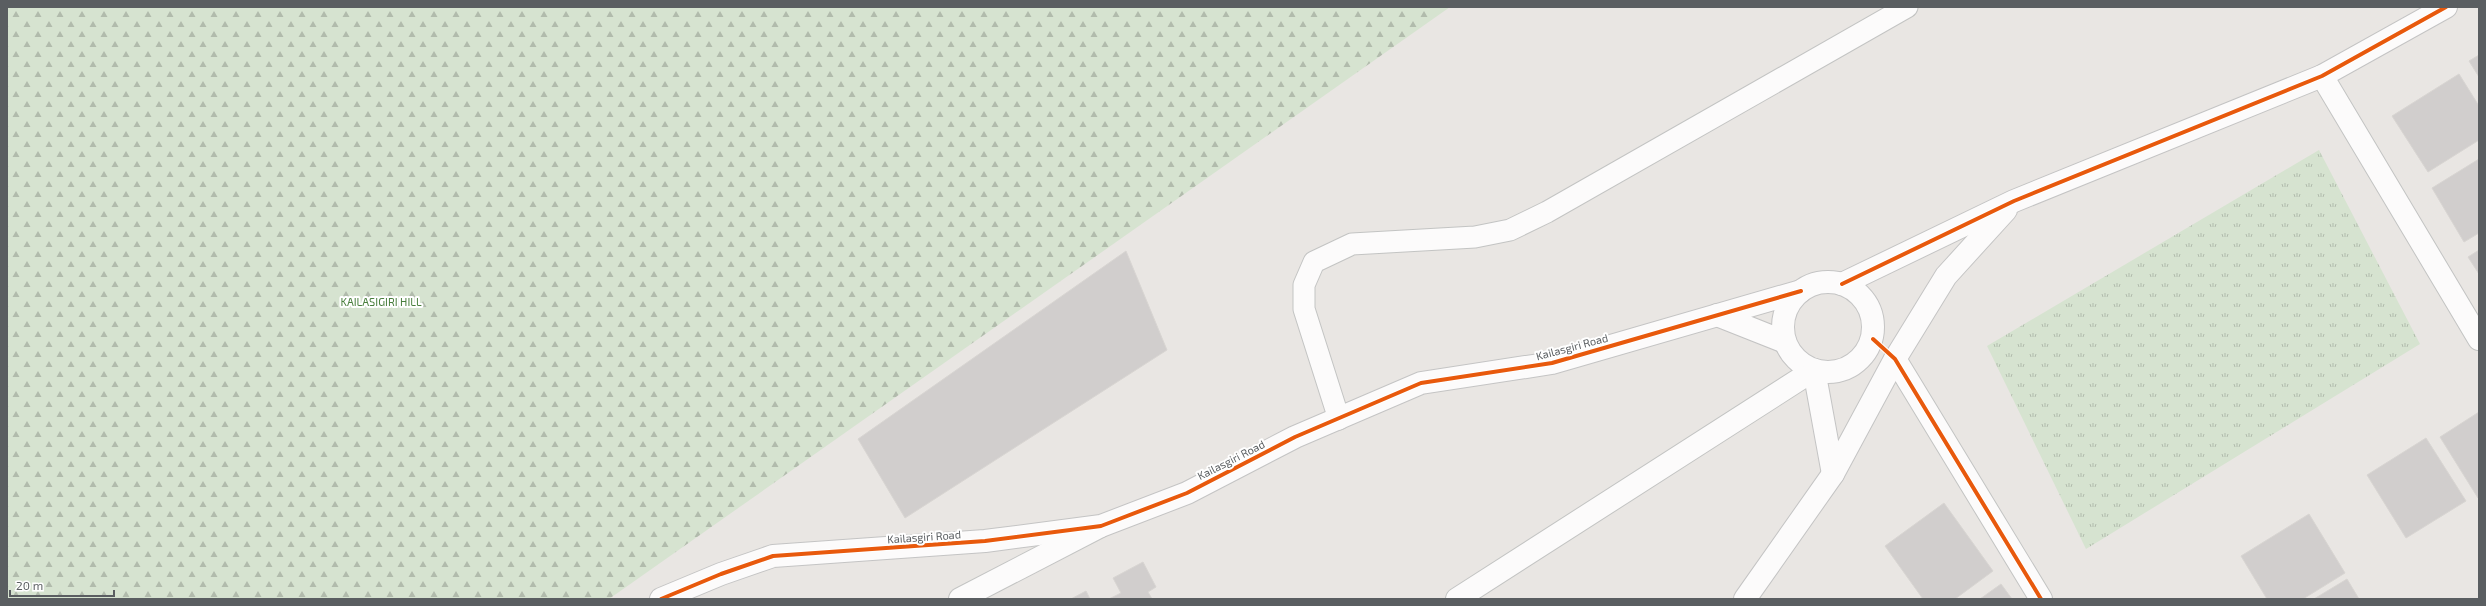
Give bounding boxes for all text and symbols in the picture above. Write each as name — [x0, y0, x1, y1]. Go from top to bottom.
park label: KAILASIGIRI HILL — [340, 295, 422, 308]
street label: Kailasgiri Road — [1534, 331, 1609, 362]
street label: Kailasgiri Road — [1195, 437, 1267, 482]
street label: Kailasgiri Road — [887, 527, 961, 546]
scale bar — [10, 572, 114, 598]
text: 20 m — [16, 578, 43, 592]

